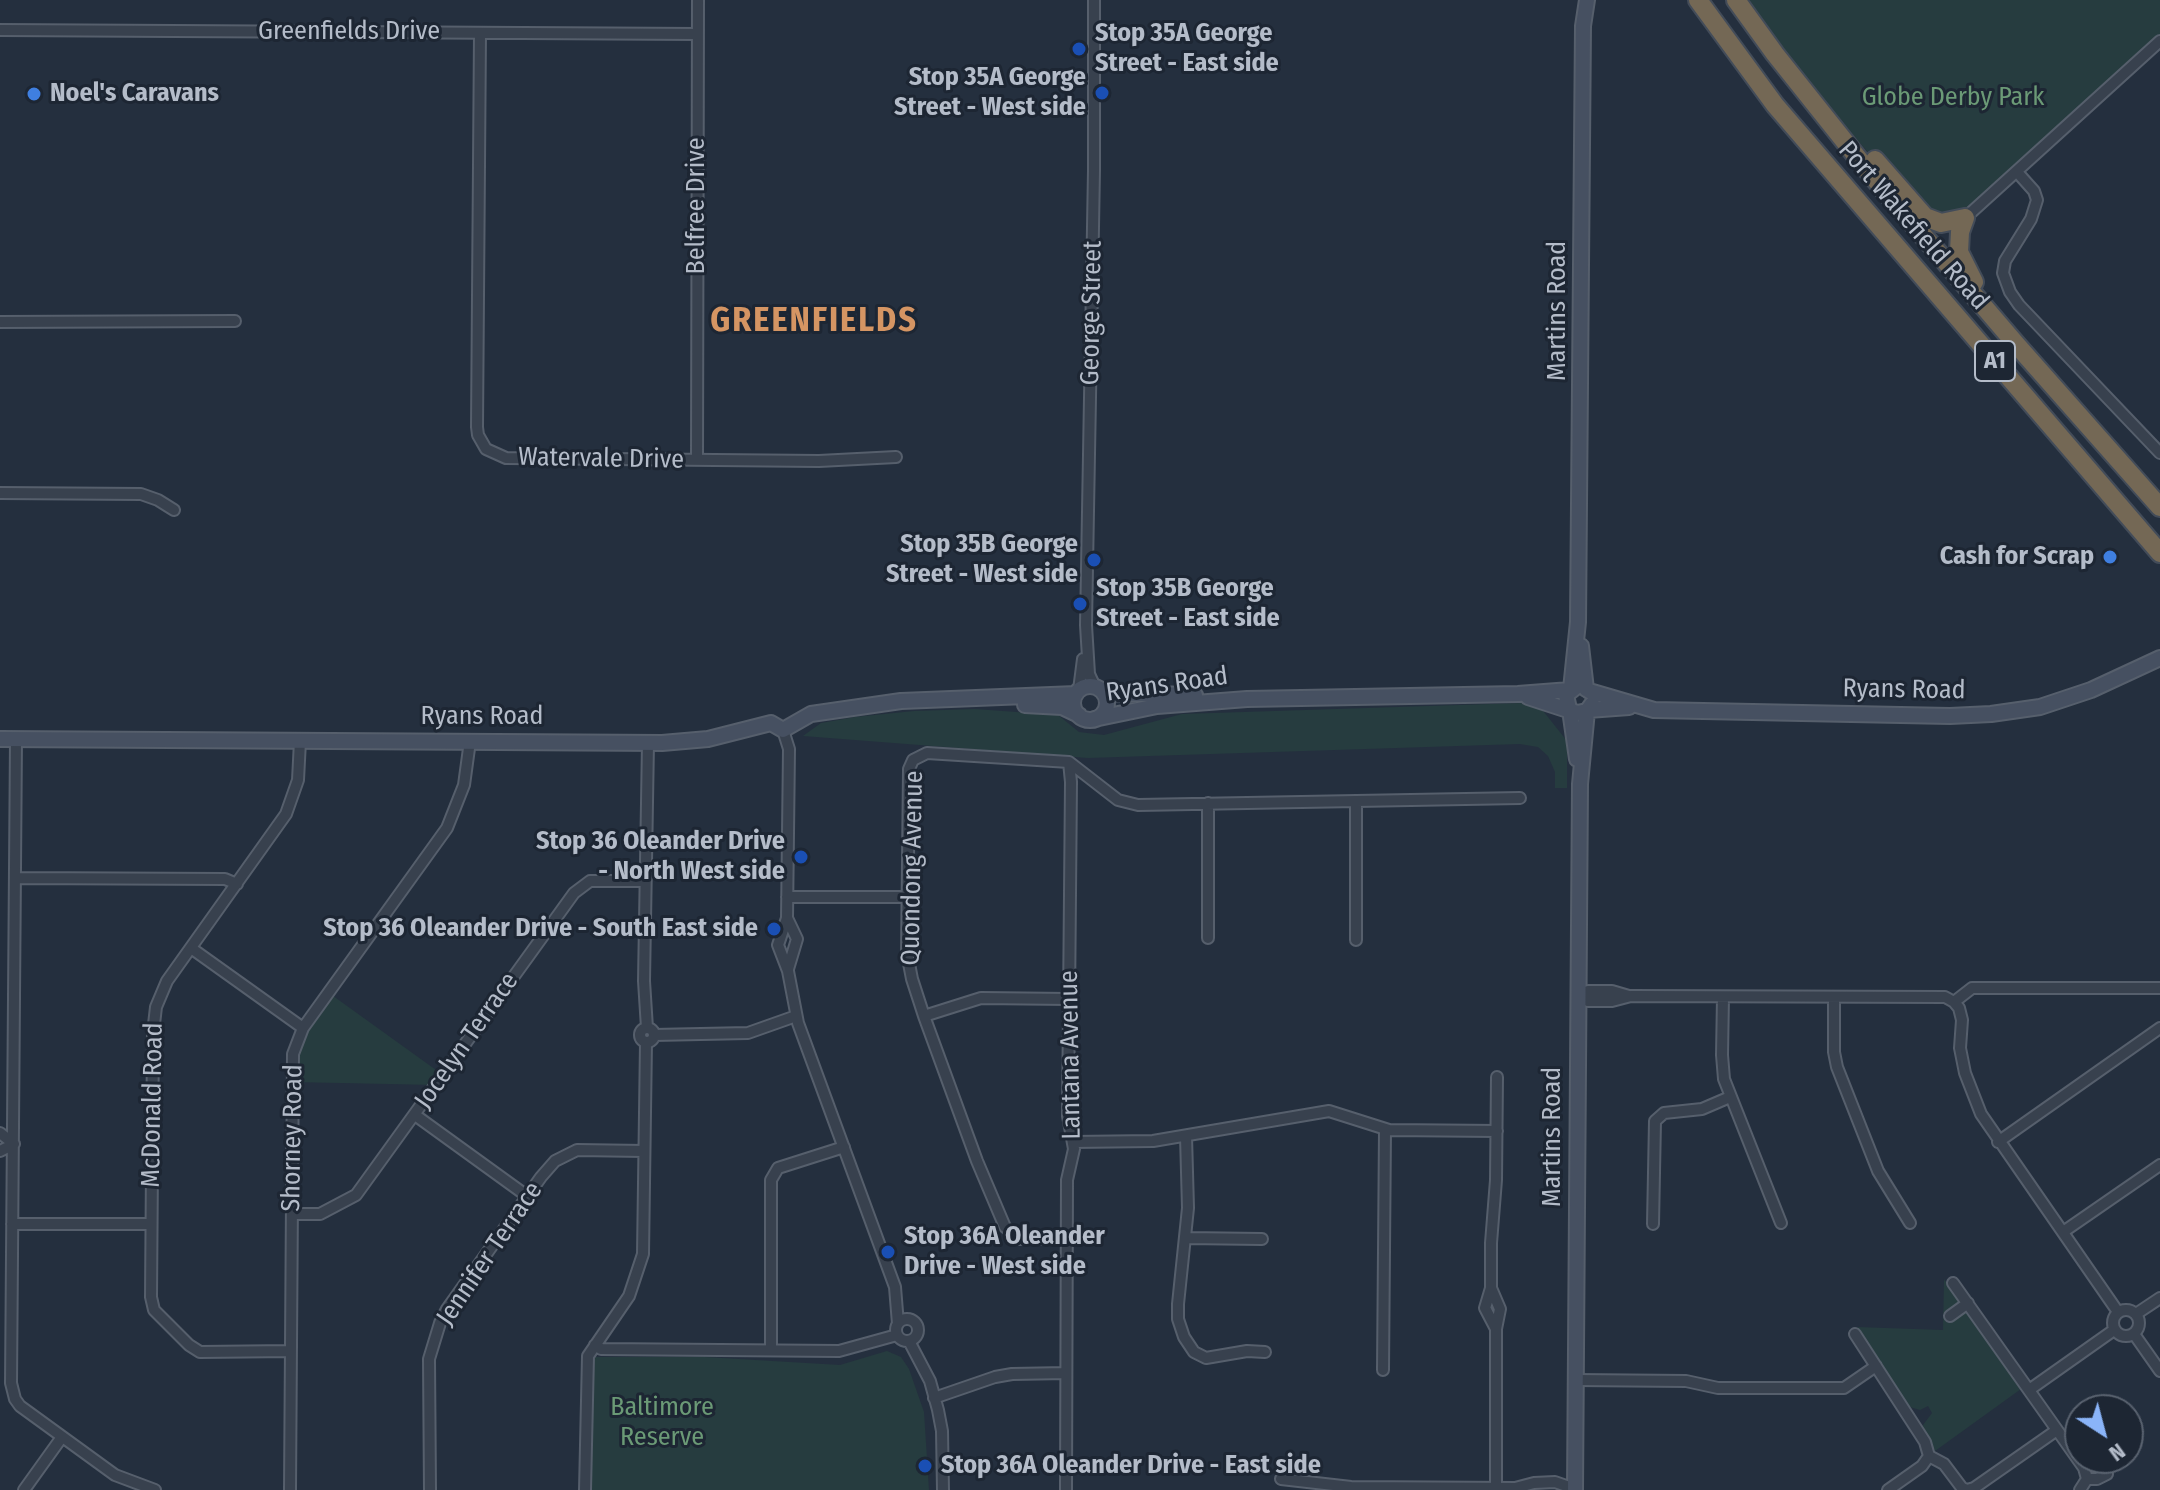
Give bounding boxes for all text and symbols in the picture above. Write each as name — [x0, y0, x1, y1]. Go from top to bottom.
street label: Greenfields Drive — [258, 16, 440, 48]
place label: Stop 35A George Street - East side — [1095, 18, 1279, 80]
marker: Stop 35A George Street - East side — [1070, 40, 1088, 58]
place label: Stop 35A George Street - West side — [894, 62, 1086, 124]
place label: Noel's Caravans — [50, 78, 219, 110]
park label: Globe Derby Park — [1862, 82, 2044, 114]
marker: Stop 35A George Street - West side — [1093, 84, 1111, 102]
marker: Noel's Caravans — [25, 85, 43, 103]
street label: Port Wakefield Road — [1831, 135, 1995, 317]
street label: Belfree Drive — [681, 137, 713, 275]
street label: George Street — [1075, 240, 1109, 386]
street label: Martins Road — [1542, 241, 1574, 381]
district label: GREENFIELDS — [710, 302, 918, 342]
road number: A1 — [1975, 341, 2015, 381]
street label: Watervale Drive — [518, 442, 684, 476]
place label: Stop 35B George Street - West side — [886, 529, 1078, 590]
place label: Cash for Scrap — [1940, 541, 2094, 573]
marker: Cash for Scrap — [2101, 548, 2119, 566]
marker: Stop 35B George Street - West side — [1085, 551, 1103, 569]
place label: Stop 35B George Street - East side — [1096, 573, 1280, 634]
marker: Stop 35B George Street - East side — [1071, 595, 1089, 613]
street label: Ryans Road — [1104, 661, 1230, 709]
street label: Ryans Road — [1842, 673, 1966, 707]
street label: Ryans Road — [421, 701, 543, 733]
street label: Quondong Avenue — [896, 770, 930, 966]
place label: Stop 36 Oleander Drive - North West side — [536, 826, 785, 888]
marker: Stop 36 Oleander Drive - North West side — [792, 848, 810, 866]
place label: Stop 36 Oleander Drive - South East side — [323, 913, 758, 945]
marker: Stop 36 Oleander Drive - South East side — [765, 920, 783, 938]
street label: Jocelyn Terrace — [409, 967, 525, 1115]
street label: Lantana Avenue — [1054, 970, 1088, 1140]
street label: McDonald Road — [136, 1022, 170, 1188]
street label: Shorney Road — [276, 1064, 310, 1212]
street label: Martins Road — [1537, 1067, 1569, 1207]
street label: Jennifer Terrace — [430, 1176, 550, 1332]
place label: Stop 36A Oleander Drive - West side — [904, 1221, 1105, 1282]
marker: Stop 36A Oleander Drive - West side — [879, 1243, 897, 1261]
park label: Baltimore Reserve — [610, 1392, 714, 1454]
north arrow — [2064, 1394, 2144, 1474]
text: N — [2104, 1437, 2130, 1467]
place label: Stop 36A Oleander Drive - East side — [941, 1450, 1321, 1482]
marker: Stop 36A Oleander Drive - East side — [916, 1457, 934, 1475]

